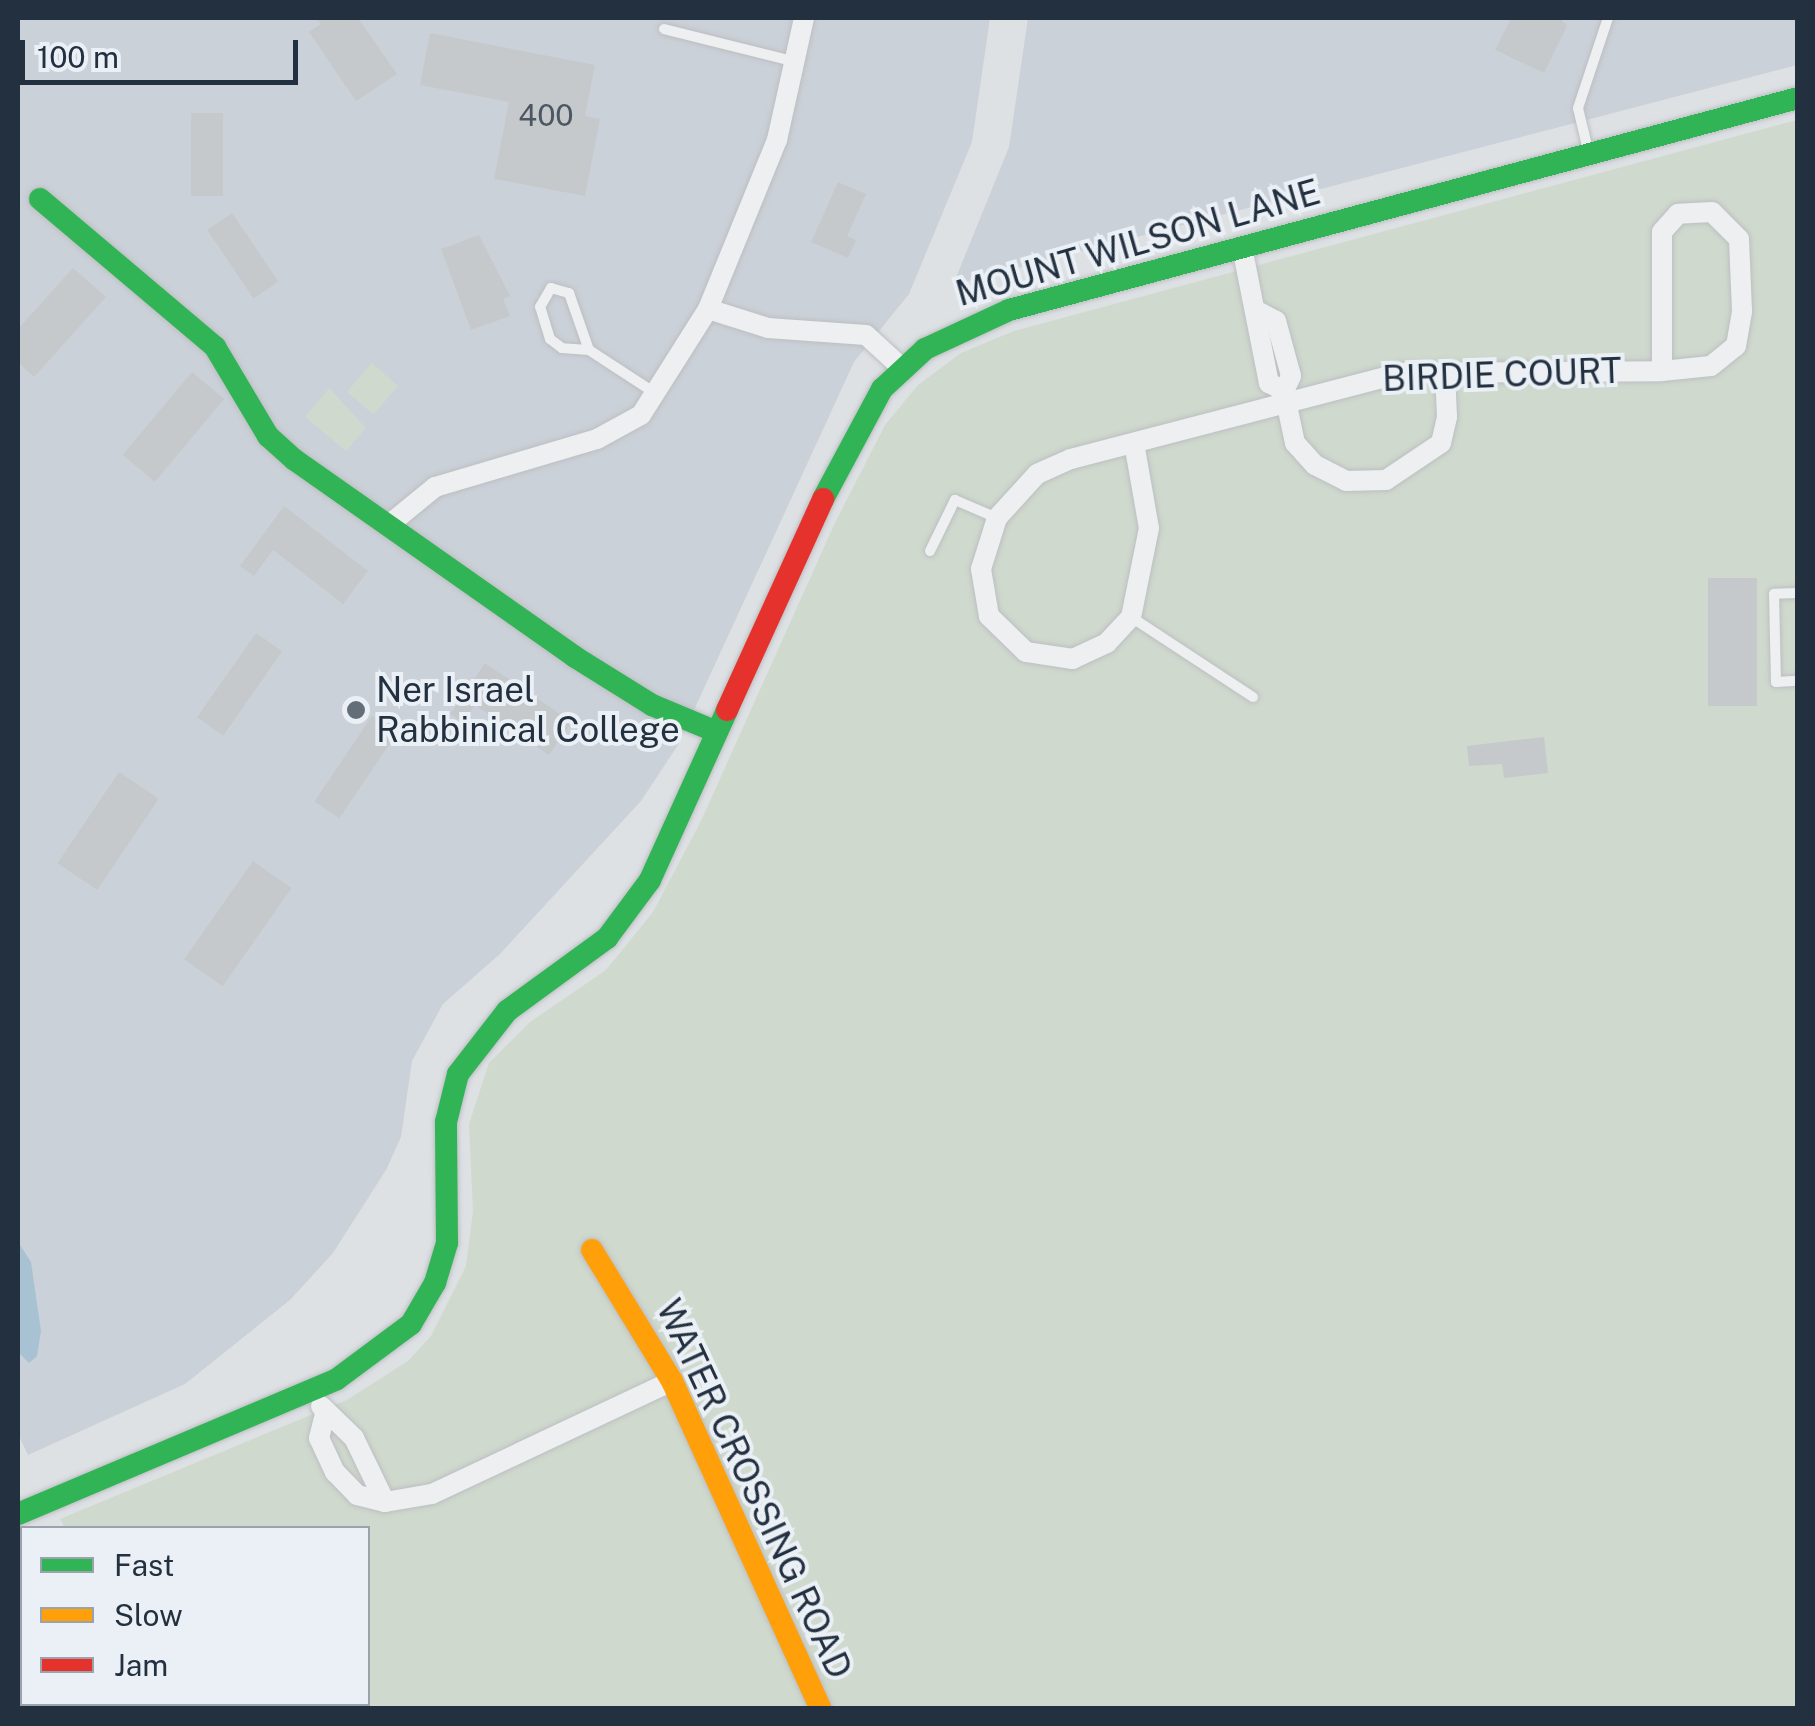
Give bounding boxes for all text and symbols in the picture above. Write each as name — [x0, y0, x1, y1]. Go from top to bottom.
scale bar — [25, 20, 302, 82]
text: 100 m — [37, 39, 119, 75]
house number: 400 — [518, 97, 574, 133]
street label: MOUNT WILSON LANE — [951, 171, 1325, 315]
street label: BIRDIE COURT — [1382, 350, 1622, 400]
place label: Ner Israel Rabbinical College — [376, 669, 680, 751]
marker: Ner Israel Rabbinical College — [345, 699, 367, 721]
street label: WATER CROSSING ROAD — [648, 1293, 860, 1685]
legend — [20, 1526, 370, 1706]
text: Fast — [114, 1547, 174, 1583]
text: Slow — [114, 1597, 183, 1633]
text: Jam — [114, 1647, 168, 1683]

